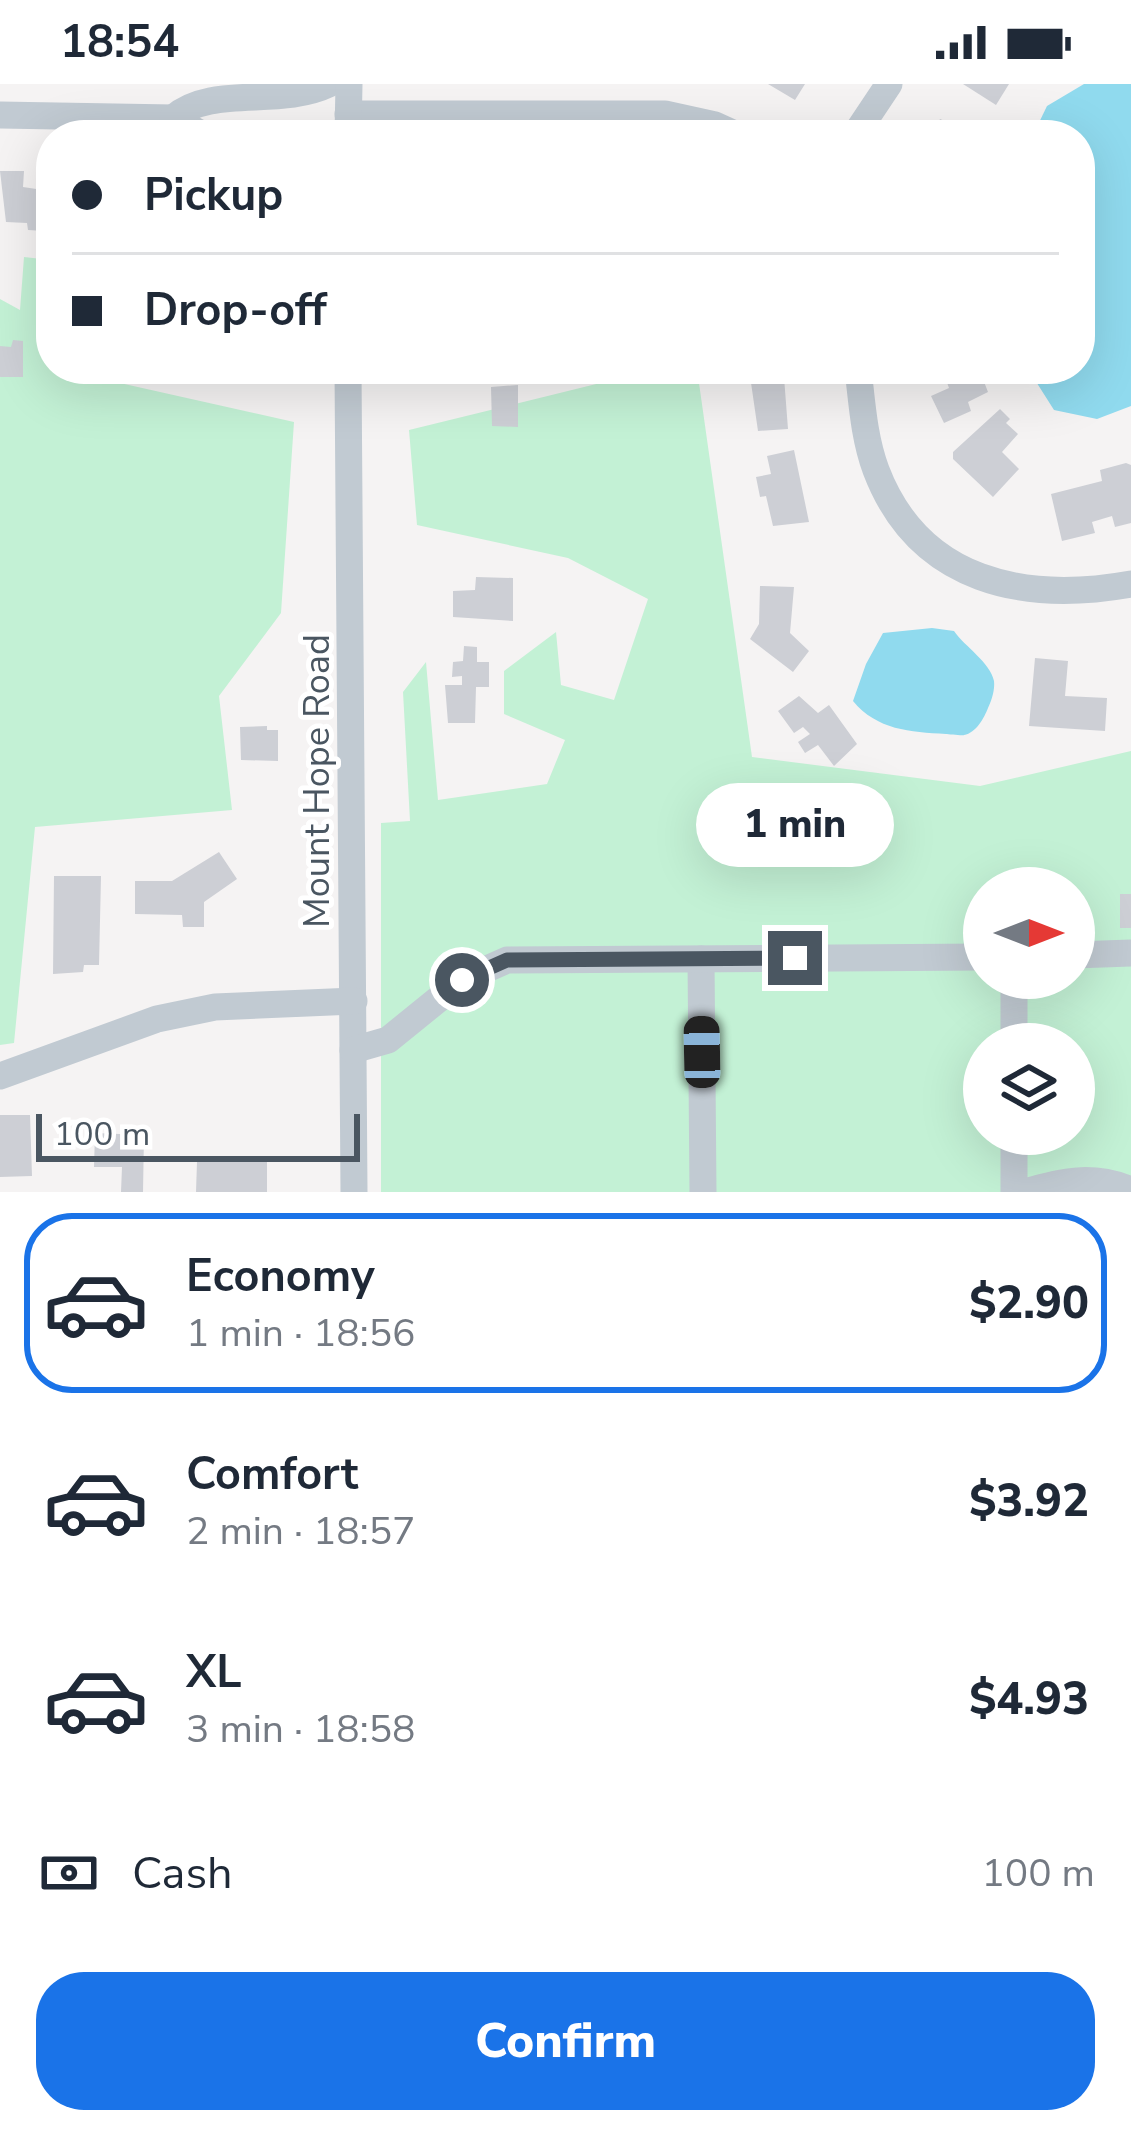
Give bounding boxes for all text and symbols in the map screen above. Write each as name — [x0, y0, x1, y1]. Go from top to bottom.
text: 18:54 — [60, 12, 179, 73]
text: Pickup — [144, 165, 283, 226]
text: Drop-off — [144, 280, 327, 341]
street label: Mount Hope Road — [293, 634, 342, 928]
callout: 1 min — [696, 784, 894, 868]
text: 1 min — [744, 798, 846, 851]
north arrow — [963, 867, 1095, 999]
map controls — [963, 867, 1095, 1155]
route end — [768, 931, 822, 985]
route start — [435, 953, 489, 1007]
car — [683, 1016, 721, 1088]
button: layers — [963, 1023, 1095, 1155]
scale bar — [36, 1108, 360, 1161]
text: 100 m — [54, 1112, 150, 1157]
text: Economy — [186, 1246, 375, 1307]
icon: car — [42, 1249, 150, 1357]
text: $2.90 — [969, 1273, 1089, 1334]
text: 1 min · 18:56 — [186, 1307, 415, 1360]
text: Comfort — [186, 1444, 358, 1505]
icon: car — [42, 1447, 150, 1555]
text: $3.92 — [969, 1471, 1089, 1532]
text: 2 min · 18:57 — [186, 1505, 415, 1558]
text: XL — [186, 1642, 242, 1703]
icon: car — [42, 1645, 150, 1753]
text: $4.93 — [969, 1669, 1089, 1730]
text: 3 min · 18:58 — [186, 1703, 415, 1756]
icon: cash — [36, 1840, 102, 1906]
text: Cash — [132, 1843, 233, 1904]
text: 100 m — [981, 1847, 1095, 1900]
button: Confirm — [36, 1972, 1095, 2110]

